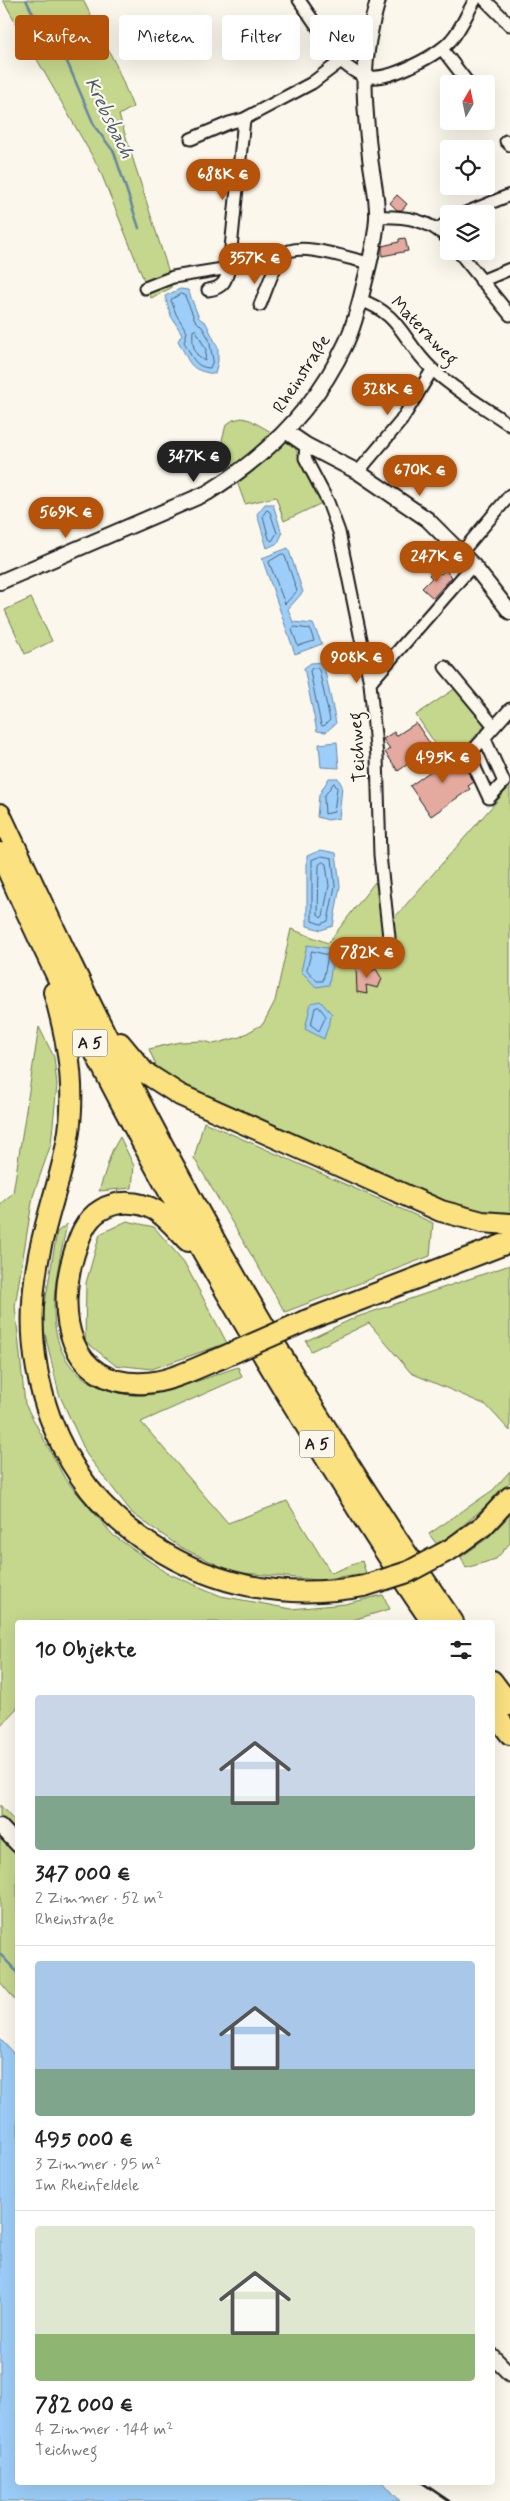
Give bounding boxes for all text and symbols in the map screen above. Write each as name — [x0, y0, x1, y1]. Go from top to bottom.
chip: Kaufen — [15, 15, 109, 60]
chip: Mieten — [119, 15, 212, 60]
chip: Filter — [222, 15, 300, 60]
chip: Neu — [310, 15, 373, 60]
water label: Krebsbach — [79, 73, 139, 163]
north arrow — [440, 75, 495, 130]
map controls — [440, 75, 495, 260]
button: locate — [440, 140, 495, 195]
pin: 688K € — [182, 158, 264, 201]
text: 688K € — [197, 164, 249, 185]
button: layers — [440, 205, 495, 260]
pin: 357K € — [214, 242, 296, 285]
text: 357K € — [230, 248, 280, 269]
street label: Materaweg — [384, 291, 463, 372]
street label: Rheinstraße — [268, 330, 336, 418]
pin: 328K € — [347, 374, 429, 416]
text: 328K € — [363, 379, 413, 400]
pin: 347K € — [153, 440, 235, 483]
text: 347K € — [168, 446, 220, 467]
pin: 670K € — [379, 454, 461, 497]
text: 670K € — [394, 460, 446, 481]
pin: 569K € — [25, 496, 107, 539]
text: 569K € — [40, 502, 92, 523]
pin: 247K € — [396, 540, 478, 583]
text: 247K € — [411, 546, 463, 567]
pin: 908K € — [316, 642, 398, 684]
text: 908K € — [331, 647, 383, 668]
street label: Teichweg — [344, 711, 374, 783]
pin: 495K € — [402, 742, 484, 784]
text: 495K € — [416, 747, 470, 768]
pin: 782K € — [326, 936, 408, 979]
text: 782K € — [340, 942, 394, 963]
road number: A 5 — [72, 1030, 108, 1056]
road number: A 5 — [300, 1430, 334, 1458]
text: 10 Objekte — [35, 1636, 137, 1664]
icon: filters — [447, 1636, 475, 1664]
icon: home — [210, 1728, 300, 1818]
text: 347 000 € — [35, 1860, 130, 1888]
text: 2 Zimmer · 52 m² — [35, 1888, 164, 1909]
text: Rheinstraße — [35, 1909, 114, 1930]
icon: home — [210, 1993, 300, 2083]
text: 495 000 € — [35, 2126, 133, 2154]
text: 3 Zimmer · 95 m² — [35, 2154, 161, 2175]
text: Im Rheinfeldele — [35, 2175, 140, 2196]
icon: home — [210, 2258, 300, 2348]
text: 782 000 € — [35, 2391, 133, 2419]
text: 4 Zimmer · 144 m² — [35, 2419, 173, 2440]
text: Teichweg — [35, 2440, 97, 2461]

